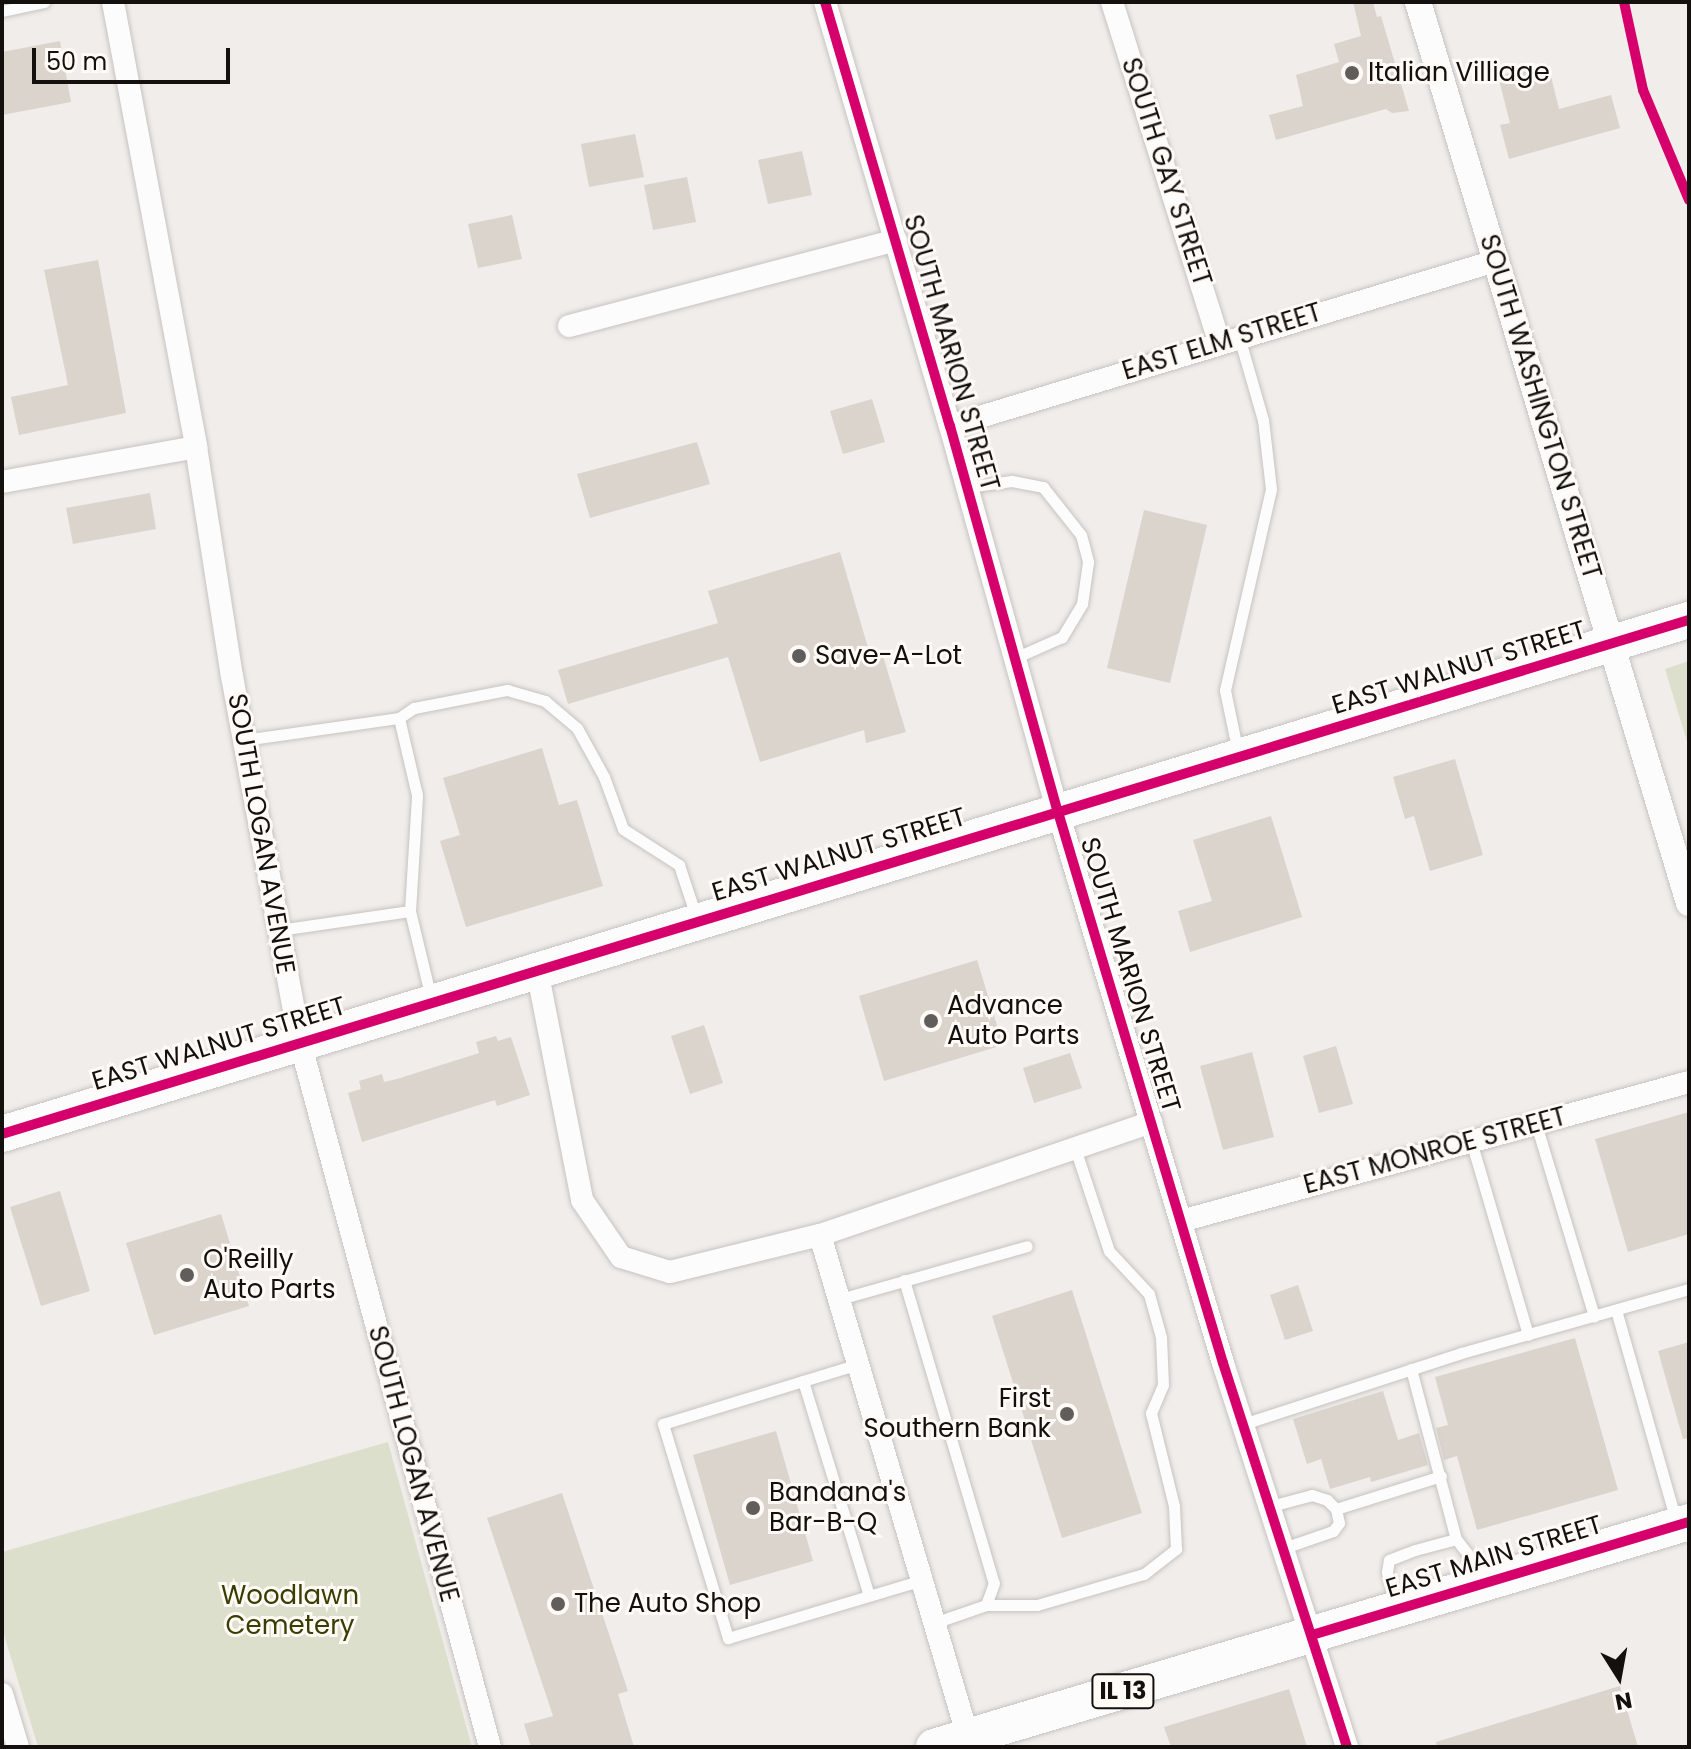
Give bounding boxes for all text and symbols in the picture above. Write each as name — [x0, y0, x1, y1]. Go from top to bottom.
scale bar — [36, 32, 234, 82]
text: 50 m — [46, 45, 107, 78]
street label: SOUTH GAY STREET — [1114, 54, 1218, 290]
place label: Italian Villiage — [1368, 57, 1550, 89]
marker: Italian Villiage — [1343, 64, 1361, 82]
street label: SOUTH MARION STREET — [897, 211, 1005, 495]
street label: SOUTH WASHINGTON STREET — [1473, 231, 1607, 583]
street label: EAST ELM STREET — [1119, 297, 1325, 387]
street label: EAST WALNUT STREET — [1328, 614, 1590, 722]
place label: Save-A-Lot — [815, 640, 962, 672]
marker: Save-A-Lot — [790, 647, 808, 665]
street label: SOUTH LOGAN AVENUE — [221, 691, 301, 977]
street label: EAST WALNUT STREET — [708, 801, 970, 909]
street label: SOUTH MARION STREET — [1073, 834, 1187, 1116]
street label: EAST WALNUT STREET — [88, 990, 350, 1098]
place label: Advance Auto Parts — [947, 990, 1080, 1052]
marker: Advance Auto Parts — [922, 1012, 940, 1030]
street label: EAST MONROE STREET — [1300, 1101, 1570, 1201]
place label: O'Reilly Auto Parts — [203, 1244, 336, 1306]
marker: O'Reilly Auto Parts — [178, 1266, 196, 1284]
street label: SOUTH LOGAN AVENUE — [361, 1323, 465, 1605]
place label: First Southern Bank — [863, 1383, 1051, 1444]
marker: First Southern Bank — [1058, 1405, 1076, 1423]
place label: Bandana's Bar-B-Q — [769, 1477, 906, 1538]
marker: Bandana's Bar-B-Q — [744, 1499, 762, 1517]
street label: EAST MAIN STREET — [1382, 1509, 1606, 1605]
park label: Woodlawn Cemetery — [221, 1580, 359, 1642]
place label: The Auto Shop — [574, 1588, 761, 1620]
marker: The Auto Shop — [549, 1595, 567, 1613]
north arrow — [1579, 1637, 1659, 1717]
road number: IL 13 — [1091, 1671, 1155, 1711]
text: N — [1613, 1684, 1635, 1718]

